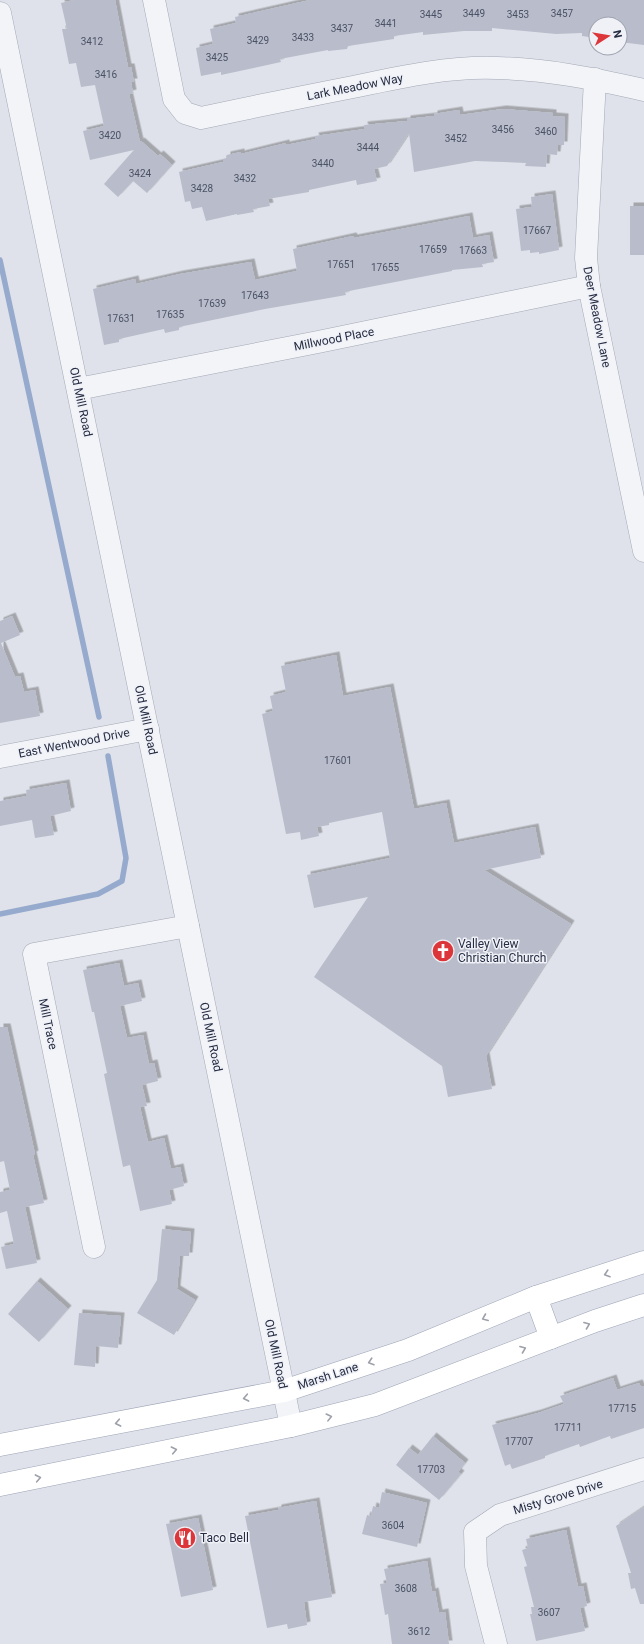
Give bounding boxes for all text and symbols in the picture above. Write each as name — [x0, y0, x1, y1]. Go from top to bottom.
house number: 3449 — [463, 8, 485, 19]
house number: 3457 — [551, 8, 574, 19]
house number: 3445 — [420, 9, 443, 20]
house number: 3453 — [507, 9, 529, 20]
north arrow — [588, 16, 628, 56]
house number: 3441 — [375, 18, 397, 29]
house number: 3437 — [331, 23, 354, 34]
text: N — [610, 29, 625, 39]
house number: 3433 — [292, 32, 314, 43]
house number: 3429 — [247, 35, 269, 46]
house number: 3412 — [81, 36, 104, 47]
house number: 3425 — [206, 52, 229, 63]
house number: 3416 — [95, 69, 118, 80]
street label: Lark Meadow Way — [306, 71, 405, 103]
house number: 3456 — [492, 124, 515, 135]
house number: 3460 — [535, 126, 558, 137]
house number: 3420 — [99, 130, 122, 141]
house number: 3452 — [445, 133, 468, 144]
house number: 3444 — [357, 142, 380, 153]
house number: 3440 — [312, 158, 335, 169]
house number: 3424 — [129, 168, 152, 179]
house number: 3432 — [234, 173, 257, 184]
house number: 3428 — [191, 183, 214, 194]
house number: 17667 — [523, 225, 551, 236]
house number: 17659 — [419, 244, 447, 255]
house number: 17663 — [459, 245, 487, 256]
house number: 17651 — [327, 259, 355, 270]
house number: 17655 — [371, 262, 399, 273]
street label: Deer Meadow Lane — [580, 265, 614, 369]
house number: 17643 — [241, 290, 269, 301]
house number: 17639 — [198, 298, 226, 309]
house number: 17635 — [156, 309, 184, 320]
house number: 17631 — [107, 313, 135, 324]
street label: Millwood Place — [293, 324, 375, 354]
street label: Old Mill Road — [67, 366, 95, 438]
street label: Old Mill Road — [132, 684, 160, 756]
street label: East Wentwood Drive — [17, 725, 131, 761]
house number: 17601 — [324, 755, 352, 766]
place label: Valley View Christian Church — [458, 937, 546, 965]
church icon: Valley View Christian Church — [430, 938, 456, 964]
street label: Mill Trace — [36, 997, 60, 1051]
street label: Old Mill Road — [197, 1001, 225, 1073]
one-way arrow — [604, 1269, 611, 1278]
one-way arrow — [481, 1314, 488, 1322]
street label: Old Mill Road — [262, 1318, 290, 1390]
one-way arrow — [583, 1321, 590, 1329]
one-way arrow — [520, 1345, 527, 1353]
one-way arrow — [368, 1357, 375, 1366]
street label: Marsh Lane — [296, 1360, 360, 1392]
one-way arrow — [242, 1394, 249, 1402]
house number: 17715 — [608, 1403, 636, 1414]
one-way arrow — [326, 1413, 332, 1421]
one-way arrow — [115, 1418, 121, 1427]
house number: 17711 — [554, 1422, 582, 1433]
house number: 17707 — [505, 1436, 533, 1447]
one-way arrow — [171, 1447, 177, 1455]
house number: 17703 — [417, 1464, 445, 1475]
one-way arrow — [35, 1474, 41, 1482]
street label: Misty Grove Drive — [511, 1477, 605, 1517]
house number: 3604 — [382, 1520, 405, 1531]
restaurant icon: Taco Bell — [172, 1525, 198, 1551]
place label: Taco Bell — [200, 1531, 249, 1545]
house number: 3608 — [395, 1583, 418, 1594]
house number: 3607 — [538, 1607, 561, 1618]
house number: 3612 — [408, 1626, 431, 1637]

